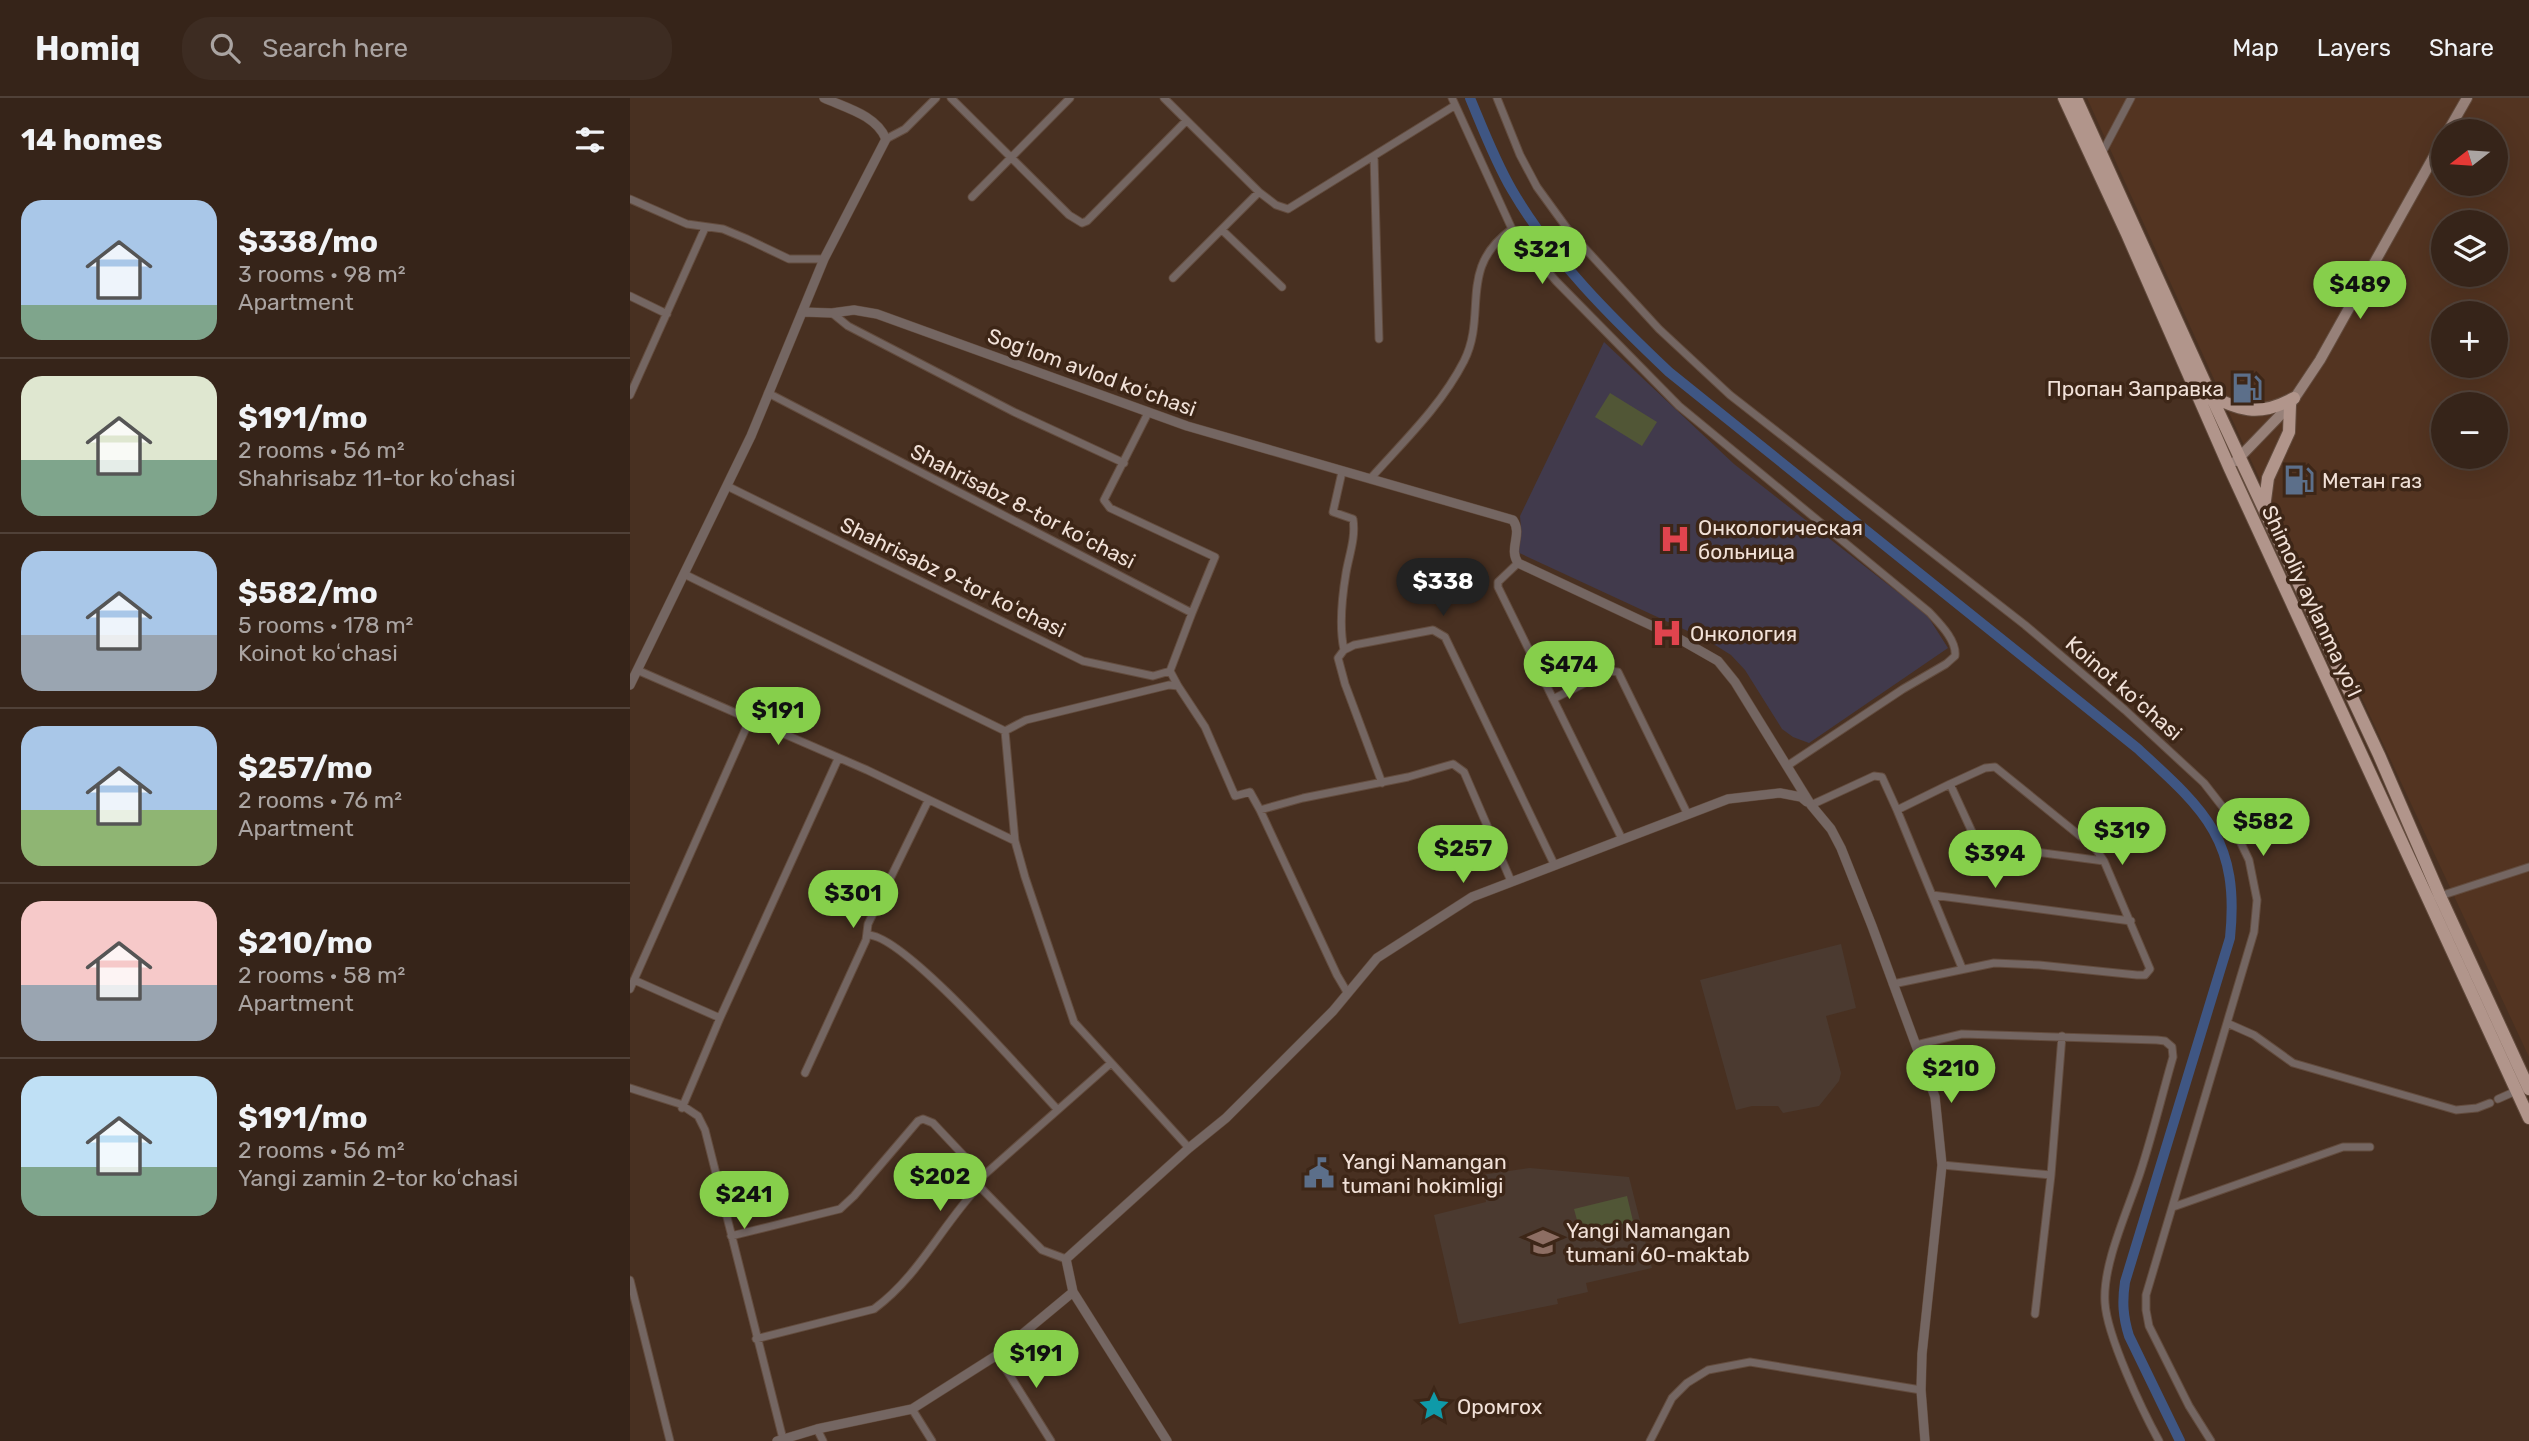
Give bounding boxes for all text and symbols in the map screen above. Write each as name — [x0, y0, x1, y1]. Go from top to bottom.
search box — [182, 17, 672, 80]
text: Homiq — [35, 29, 140, 68]
icon: search — [206, 29, 244, 67]
text: Search here — [262, 33, 408, 64]
text: Map — [2232, 34, 2279, 62]
text: Layers — [2317, 34, 2391, 62]
text: Share — [2429, 34, 2494, 62]
north arrow — [2431, 119, 2508, 196]
map controls — [2431, 119, 2508, 469]
icon: filters — [571, 121, 609, 159]
text: 14 homes — [21, 122, 163, 158]
button: layers — [2431, 210, 2508, 287]
text: $338/mo — [238, 224, 378, 260]
pin: $321 — [1501, 226, 1583, 286]
icon: home — [77, 228, 161, 312]
text: $321 — [1514, 235, 1570, 263]
text: 3 rooms · 98 m² — [238, 260, 406, 288]
pin: $489 — [2319, 262, 2401, 321]
text: $489 — [2329, 270, 2391, 298]
text: Apartment — [238, 288, 354, 316]
button: + — [2431, 301, 2508, 378]
street label: Sogʻlom avlod koʻchasi — [984, 323, 1200, 421]
fuel station icon: Пропан Заправка — [2230, 371, 2264, 405]
place label: Пропан Заправка — [2047, 376, 2224, 401]
button: − — [2431, 392, 2508, 469]
text: $191/mo — [238, 400, 368, 436]
icon: home — [77, 404, 161, 488]
text: 2 rooms · 56 m² — [238, 436, 405, 464]
street label: Shahrisabz 8-tor koʻchasi — [907, 438, 1139, 574]
fuel station icon: Метан газ — [2282, 463, 2316, 497]
text: Shahrisabz 11-tor koʻchasi — [238, 464, 516, 492]
place label: Метан газ — [2322, 468, 2422, 493]
street label: Shimoliy aylanma yoʻl — [2257, 501, 2367, 701]
street label: Shahrisabz 9-tor koʻchasi — [836, 512, 1070, 642]
place label: Онкологическая больница — [1698, 515, 1863, 564]
hospital icon: Онкологическая больница — [1658, 522, 1692, 556]
pin: $338 — [1402, 559, 1484, 618]
text: $338 — [1412, 567, 1474, 595]
text: $582/mo — [238, 575, 378, 611]
icon: home — [77, 579, 161, 663]
text: 5 rooms · 178 m² — [238, 611, 413, 639]
hospital icon: Онкология — [1650, 616, 1684, 650]
place label: Онкология — [1690, 621, 1797, 646]
street label: Koinot koʻchasi — [2061, 631, 2187, 745]
text: Koinot koʻchasi — [238, 639, 398, 667]
pin: $474 — [1528, 642, 1610, 701]
text: $474 — [1540, 650, 1598, 678]
pin: $191 — [737, 688, 819, 747]
text: $191 — [752, 696, 804, 724]
text: $257/mo — [238, 750, 373, 786]
icon: home — [77, 754, 161, 838]
text: 2 rooms · 76 m² — [238, 786, 402, 814]
pin: $582 — [2222, 798, 2304, 858]
text: $582 — [2233, 807, 2293, 835]
pin: $319 — [2081, 808, 2163, 867]
text: Apartment — [238, 814, 354, 842]
text: $319 — [2094, 816, 2150, 844]
pin: $257 — [1422, 826, 1504, 885]
pin: $394 — [1954, 830, 2036, 890]
text: $257 — [1434, 834, 1492, 862]
text: $394 — [1965, 839, 2025, 867]
pin: $301 — [812, 870, 894, 930]
text: $301 — [824, 879, 882, 907]
text: $210/mo — [238, 925, 373, 961]
icon: home — [77, 929, 161, 1013]
text: 2 rooms · 58 m² — [238, 961, 405, 989]
text: Apartment — [238, 989, 354, 1017]
pin: $210 — [1910, 1046, 1992, 1105]
text: $210 — [1922, 1054, 1980, 1082]
text: $191/mo — [238, 1100, 368, 1136]
icon: home — [77, 1104, 161, 1188]
text: 2 rooms · 56 m² — [238, 1136, 405, 1164]
place label: Yangi Namangan tumani hokimligi — [1342, 1149, 1507, 1198]
pin: $202 — [899, 1154, 981, 1213]
public building icon: Yangi Namangan tumani hokimligi — [1302, 1156, 1336, 1190]
text: $202 — [910, 1162, 970, 1190]
text: Yangi zamin 2-tor koʻchasi — [238, 1164, 518, 1192]
pin: $241 — [703, 1172, 785, 1231]
text: $241 — [716, 1180, 772, 1208]
place label: Yangi Namangan tumani 60-maktab — [1566, 1218, 1750, 1267]
school or university icon: Yangi Namangan tumani 60-maktab — [1526, 1225, 1560, 1259]
pin: $191 — [995, 1330, 1077, 1390]
text: $191 — [1010, 1339, 1062, 1367]
place icon: Оромгох — [1417, 1389, 1451, 1423]
place label: Оромгох — [1457, 1394, 1542, 1419]

